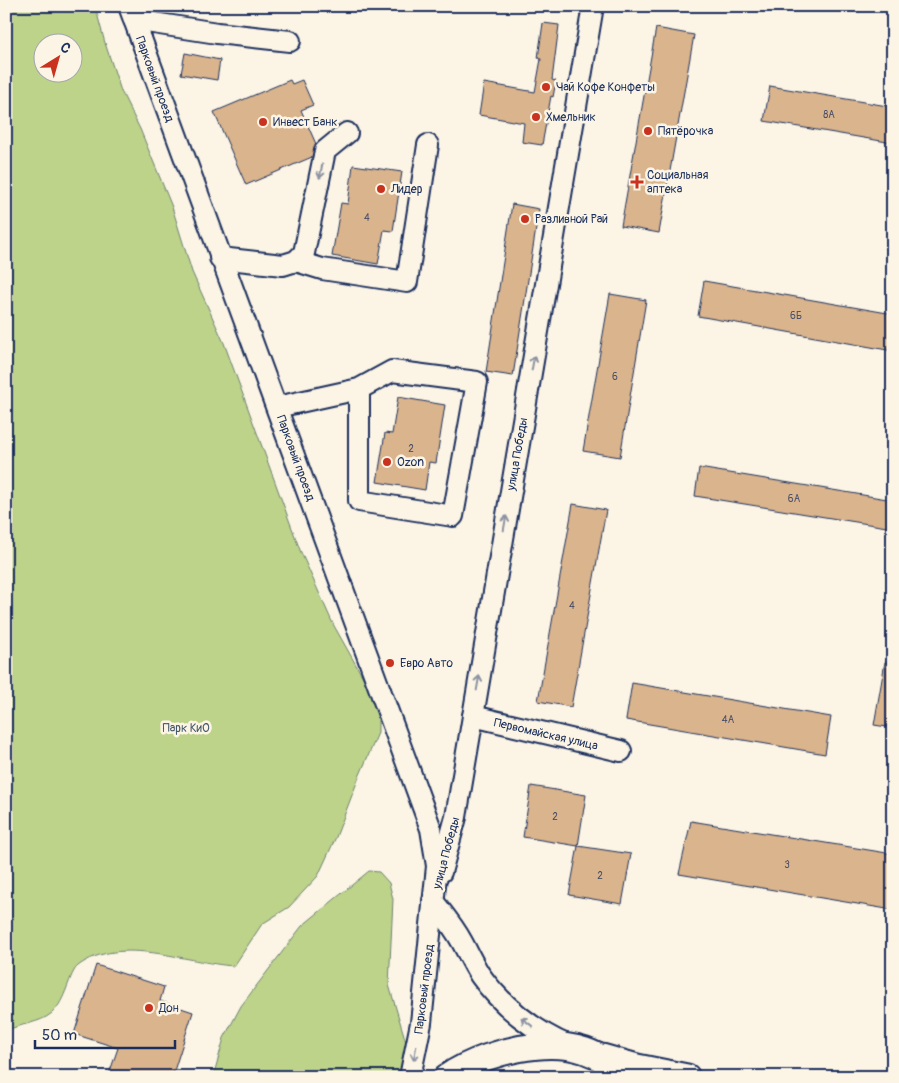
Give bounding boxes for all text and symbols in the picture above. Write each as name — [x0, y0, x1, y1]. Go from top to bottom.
north arrow — [32, 32, 82, 82]
street label: Парковый проезд — [132, 34, 177, 125]
text: С — [57, 39, 74, 58]
place label: Чай Кофе Конфеты — [556, 80, 655, 95]
marker: Чай Кофе Конфеты — [540, 81, 552, 93]
house number: 8А — [823, 109, 835, 121]
place label: Хмельник — [546, 110, 596, 125]
marker: Хмельник — [530, 111, 542, 123]
place label: Инвест Банк — [273, 115, 337, 130]
marker: Инвест Банк — [257, 116, 269, 128]
place label: Пятёрочка — [658, 124, 714, 139]
marker: Пятёрочка — [642, 125, 654, 137]
one-way arrow — [316, 162, 325, 178]
place label: Социальная аптека — [647, 168, 709, 197]
marker: Социальная аптека — [631, 176, 643, 188]
place label: Лидер — [390, 182, 423, 197]
marker: Лидер — [375, 183, 387, 195]
house number: 4 — [364, 212, 370, 224]
place label: Разливной Рай — [535, 212, 608, 227]
marker: Разливной Рай — [519, 213, 531, 225]
house number: 6Б — [790, 310, 802, 322]
one-way arrow — [528, 355, 538, 371]
house number: 6 — [612, 371, 618, 383]
street label: Парковый проезд — [273, 413, 318, 504]
street label: улица Победы — [504, 416, 531, 493]
house number: 2 — [408, 443, 414, 455]
place label: Ozon — [397, 455, 424, 470]
marker: Ozon — [381, 456, 393, 468]
house number: 6А — [788, 493, 801, 505]
one-way arrow — [501, 515, 511, 531]
house number: 4 — [569, 600, 575, 612]
place label: Евро Авто — [400, 656, 454, 671]
marker: Евро Авто — [384, 657, 396, 669]
one-way arrow — [474, 676, 484, 692]
house number: 4А — [722, 714, 735, 726]
street label: Первомайская улица — [492, 715, 600, 754]
park label: Парк КиО — [162, 721, 210, 736]
house number: 2 — [552, 811, 558, 823]
street label: улица Победы — [429, 815, 463, 892]
house number: 3 — [784, 859, 790, 871]
house number: 2 — [597, 870, 603, 882]
street label: Парковый проезд — [412, 943, 438, 1035]
place label: Дон — [158, 1001, 179, 1016]
marker: Дон — [143, 1002, 155, 1014]
one-way arrow — [521, 1016, 534, 1027]
scale bar — [35, 1018, 175, 1050]
text: 50 m — [42, 1026, 77, 1045]
one-way arrow — [410, 1045, 419, 1061]

